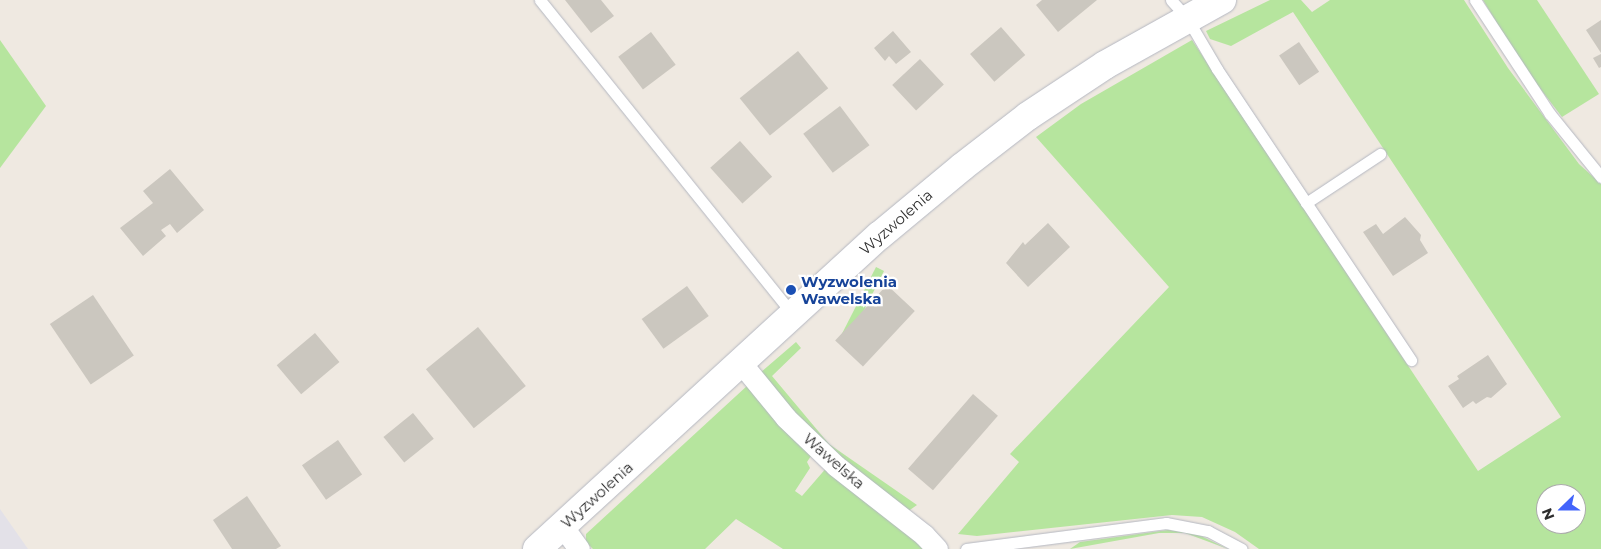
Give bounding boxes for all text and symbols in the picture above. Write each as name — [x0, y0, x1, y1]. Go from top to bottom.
street label: Wyzwolenia — [856, 185, 936, 259]
place label: Wyzwolenia Wawelska — [801, 272, 897, 307]
marker: Wyzwolenia Wawelska — [785, 284, 797, 296]
street label: Wawelska — [800, 429, 868, 493]
street label: Wyzwolenia — [557, 458, 637, 532]
north arrow — [1536, 484, 1586, 534]
text: N — [1538, 506, 1558, 523]

